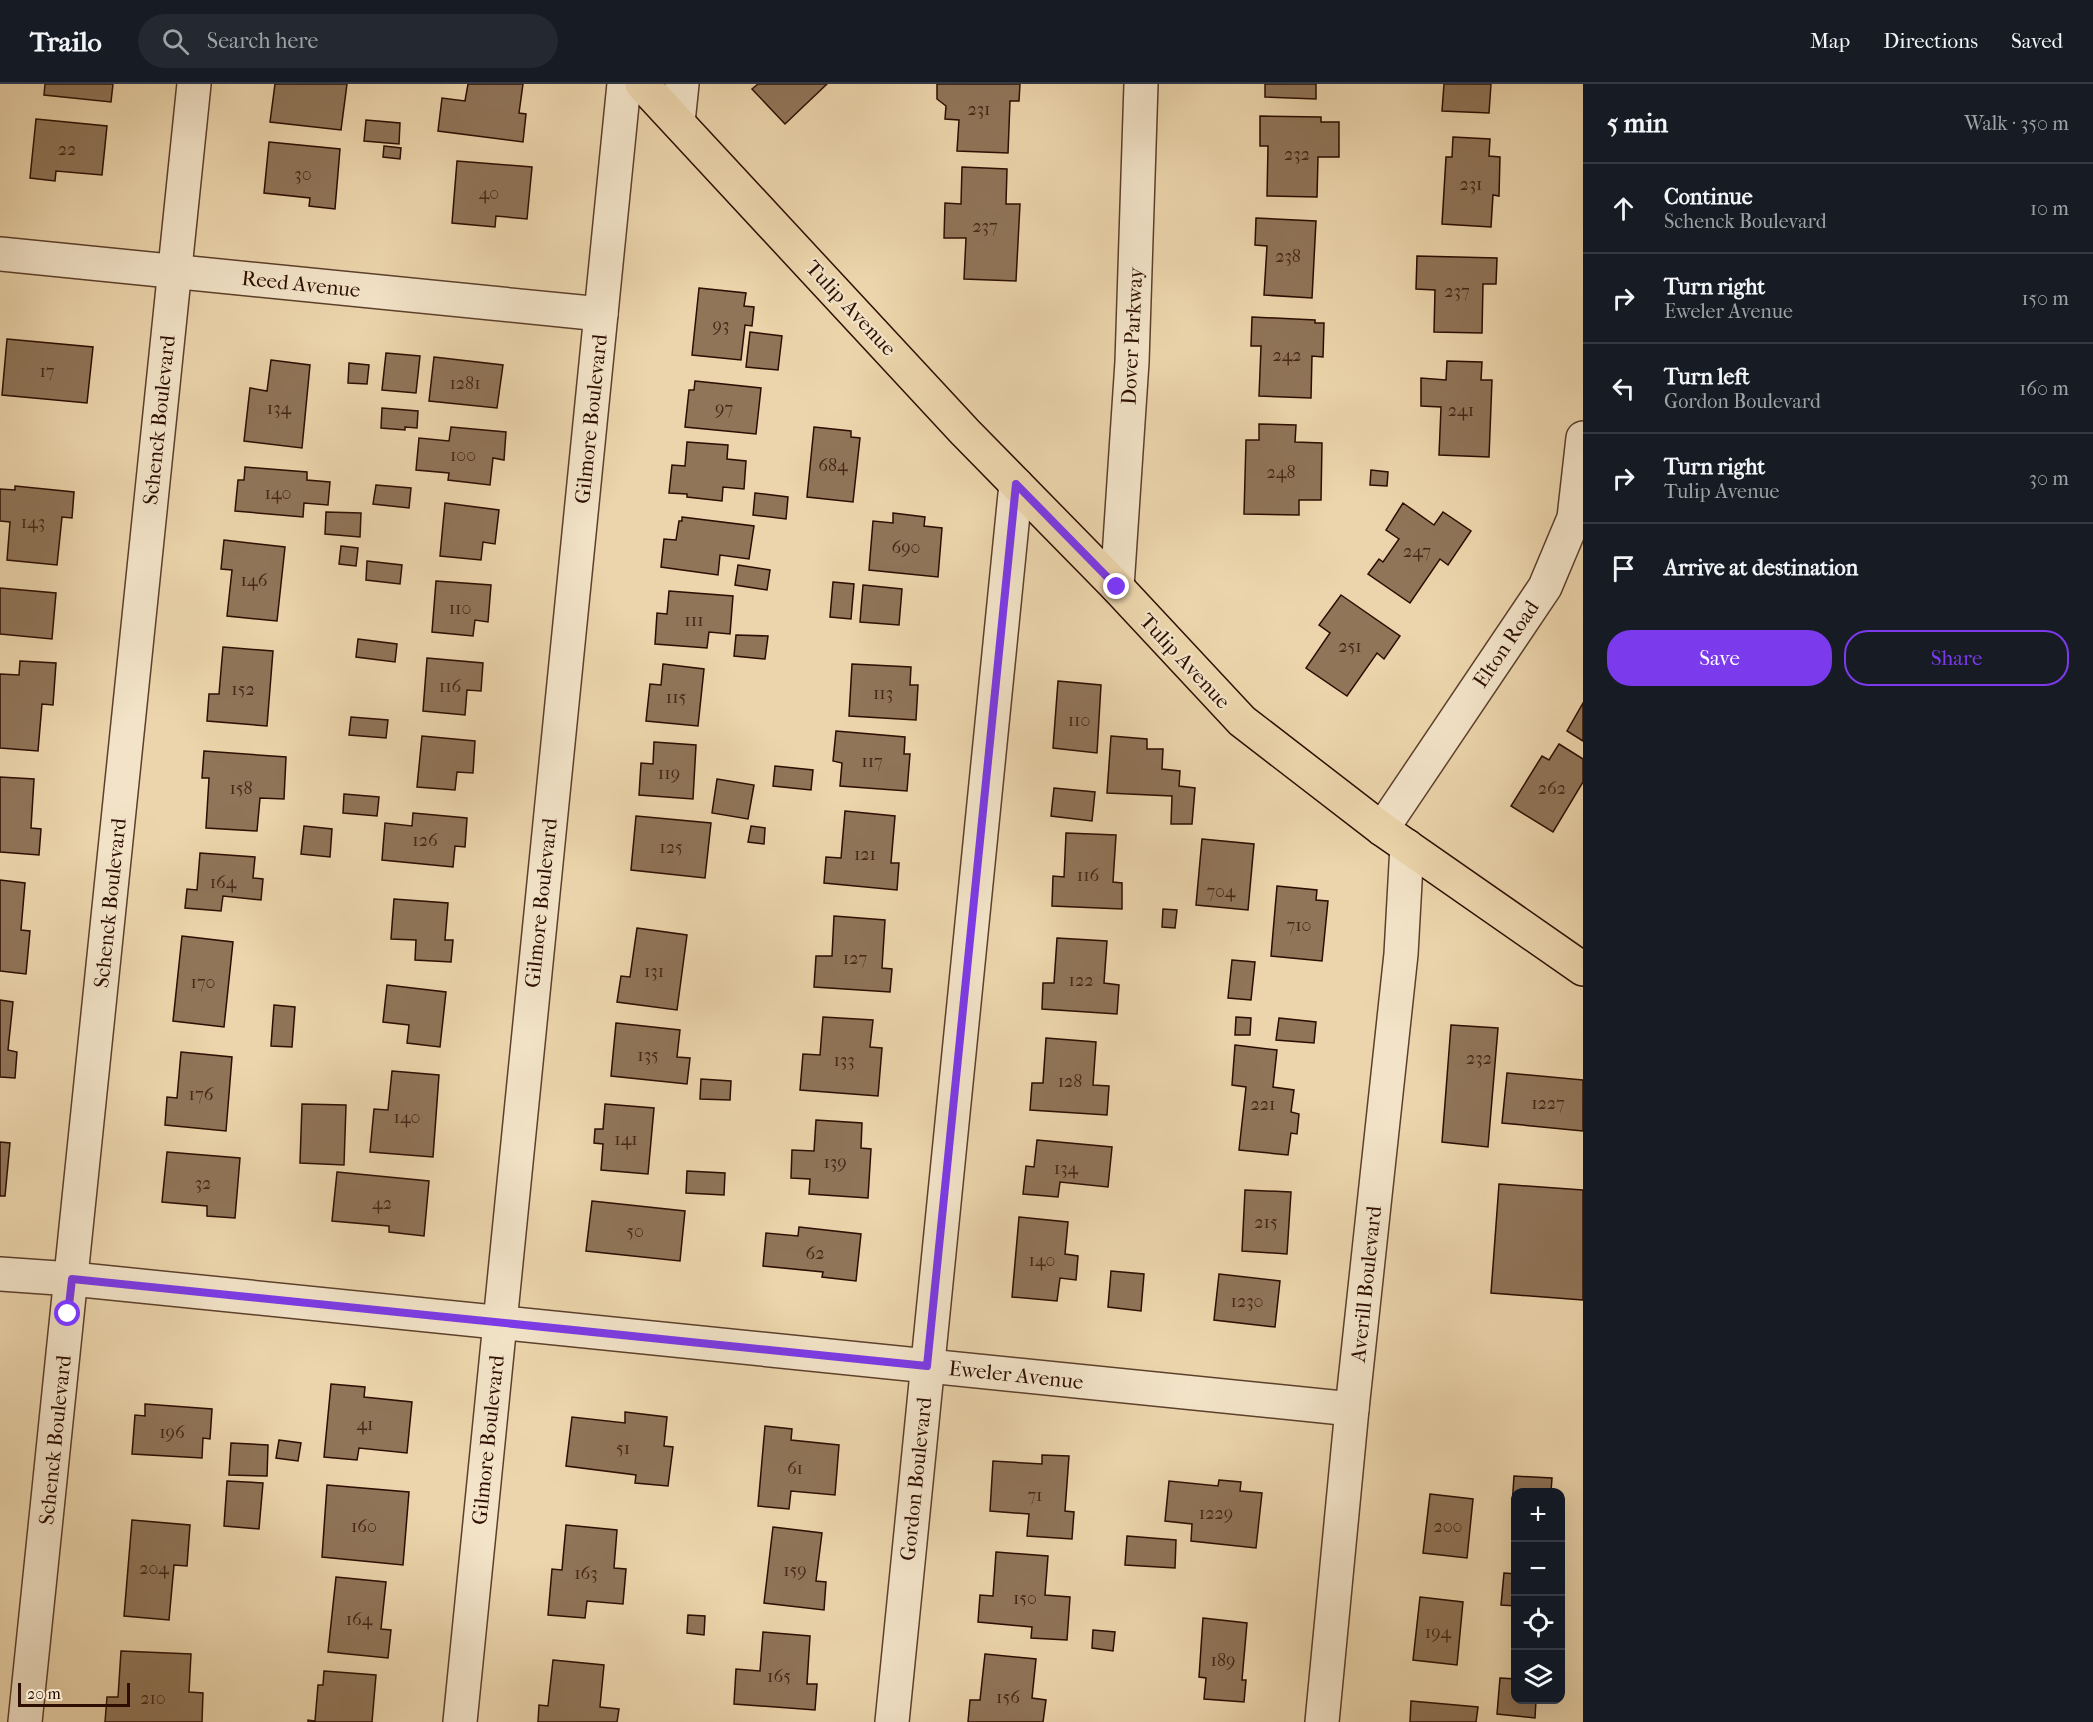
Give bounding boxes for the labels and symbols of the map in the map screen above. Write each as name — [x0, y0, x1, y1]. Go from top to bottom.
house number: 231 — [967, 99, 991, 120]
house number: 22 — [58, 139, 76, 160]
house number: 232 — [1284, 144, 1310, 165]
house number: 30 — [294, 164, 312, 185]
house number: 231 — [1459, 174, 1483, 195]
house number: 40 — [479, 183, 499, 204]
house number: 237 — [972, 216, 998, 237]
house number: 238 — [1275, 246, 1301, 267]
street label: Tulip Avenue — [801, 255, 901, 361]
street label: Reed Avenue — [240, 266, 362, 302]
street label: Dover Parkway — [1116, 266, 1148, 405]
house number: 237 — [1444, 281, 1470, 302]
house number: 93 — [713, 315, 729, 336]
street label: Gilmore Boulevard — [570, 332, 612, 505]
street label: Schenck Boulevard — [138, 333, 180, 506]
house number: 242 — [1272, 345, 1302, 366]
house number: 17 — [39, 361, 55, 382]
house number: 1281 — [449, 373, 481, 394]
house number: 134 — [267, 398, 292, 419]
house number: 97 — [715, 398, 733, 419]
house number: 241 — [1448, 400, 1474, 421]
house number: 100 — [450, 445, 476, 466]
house number: 684 — [818, 455, 848, 476]
house number: 248 — [1267, 462, 1295, 483]
house number: 140 — [265, 483, 291, 504]
house number: 143 — [21, 512, 45, 533]
house number: 690 — [891, 537, 921, 558]
house number: 247 — [1403, 541, 1431, 562]
house number: 146 — [241, 570, 268, 591]
route end — [1103, 573, 1129, 599]
street label: Elton Road — [1468, 595, 1544, 692]
house number: 110 — [449, 598, 471, 619]
street label: Tulip Avenue — [1135, 608, 1235, 714]
house number: 111 — [684, 610, 704, 631]
house number: 251 — [1338, 636, 1362, 657]
house number: 116 — [439, 676, 462, 697]
house number: 152 — [231, 679, 255, 700]
house number: 113 — [873, 683, 893, 704]
house number: 115 — [666, 687, 686, 708]
house number: 110 — [1068, 710, 1090, 731]
house number: 117 — [861, 751, 883, 772]
house number: 119 — [658, 763, 680, 784]
house number: 158 — [229, 778, 253, 799]
house number: 262 — [1538, 778, 1566, 799]
street label: Schenck Boulevard — [89, 816, 131, 989]
street label: Gilmore Boulevard — [520, 816, 562, 989]
house number: 126 — [412, 830, 438, 851]
house number: 125 — [659, 837, 683, 858]
house number: 121 — [854, 844, 876, 865]
house number: 116 — [1077, 865, 1100, 886]
house number: 164 — [210, 872, 237, 893]
house number: 704 — [1207, 881, 1236, 902]
house number: 710 — [1287, 915, 1311, 936]
house number: 127 — [843, 948, 867, 969]
house number: 131 — [644, 961, 664, 982]
house number: 122 — [1069, 970, 1093, 991]
house number: 170 — [191, 972, 215, 993]
house number: 135 — [637, 1045, 659, 1066]
house number: 232 — [1466, 1048, 1492, 1069]
house number: 133 — [833, 1050, 855, 1071]
house number: 128 — [1058, 1071, 1082, 1092]
house number: 176 — [189, 1084, 214, 1105]
house number: 1227 — [1531, 1093, 1565, 1114]
house number: 221 — [1251, 1094, 1275, 1115]
house number: 140 — [394, 1107, 420, 1128]
house number: 141 — [614, 1129, 638, 1150]
house number: 139 — [823, 1152, 847, 1173]
house number: 134 — [1054, 1158, 1079, 1179]
house number: 32 — [195, 1173, 211, 1194]
house number: 42 — [372, 1193, 392, 1214]
street label: Averill Boulevard — [1346, 1204, 1386, 1364]
house number: 215 — [1254, 1212, 1278, 1233]
house number: 50 — [626, 1221, 644, 1242]
house number: 62 — [805, 1243, 825, 1264]
house number: 140 — [1029, 1250, 1055, 1271]
house number: 1230 — [1231, 1291, 1264, 1312]
route start — [54, 1300, 80, 1326]
street label: Schenck Boulevard — [34, 1353, 76, 1526]
street label: Gilmore Boulevard — [467, 1353, 509, 1526]
street label: Eweler Avenue — [947, 1356, 1085, 1394]
street label: Gordon Boulevard — [895, 1395, 937, 1562]
house number: 41 — [356, 1414, 374, 1435]
house number: 196 — [159, 1422, 185, 1443]
house number: 51 — [616, 1438, 630, 1459]
house number: 61 — [787, 1458, 803, 1479]
house number: 71 — [1027, 1485, 1043, 1506]
house number: 1229 — [1199, 1503, 1233, 1524]
house number: 160 — [351, 1516, 377, 1537]
house number: 200 — [1433, 1516, 1463, 1537]
house number: 204 — [139, 1558, 169, 1579]
house number: 159 — [783, 1560, 807, 1581]
house number: 163 — [574, 1563, 598, 1584]
house number: 150 — [1013, 1588, 1037, 1609]
house number: 164 — [346, 1609, 373, 1630]
house number: 194 — [1425, 1622, 1452, 1643]
house number: 189 — [1211, 1650, 1235, 1671]
house number: 165 — [767, 1666, 791, 1687]
scale bar — [18, 1680, 130, 1708]
house number: 156 — [996, 1687, 1020, 1708]
house number: 210 — [140, 1688, 166, 1709]

